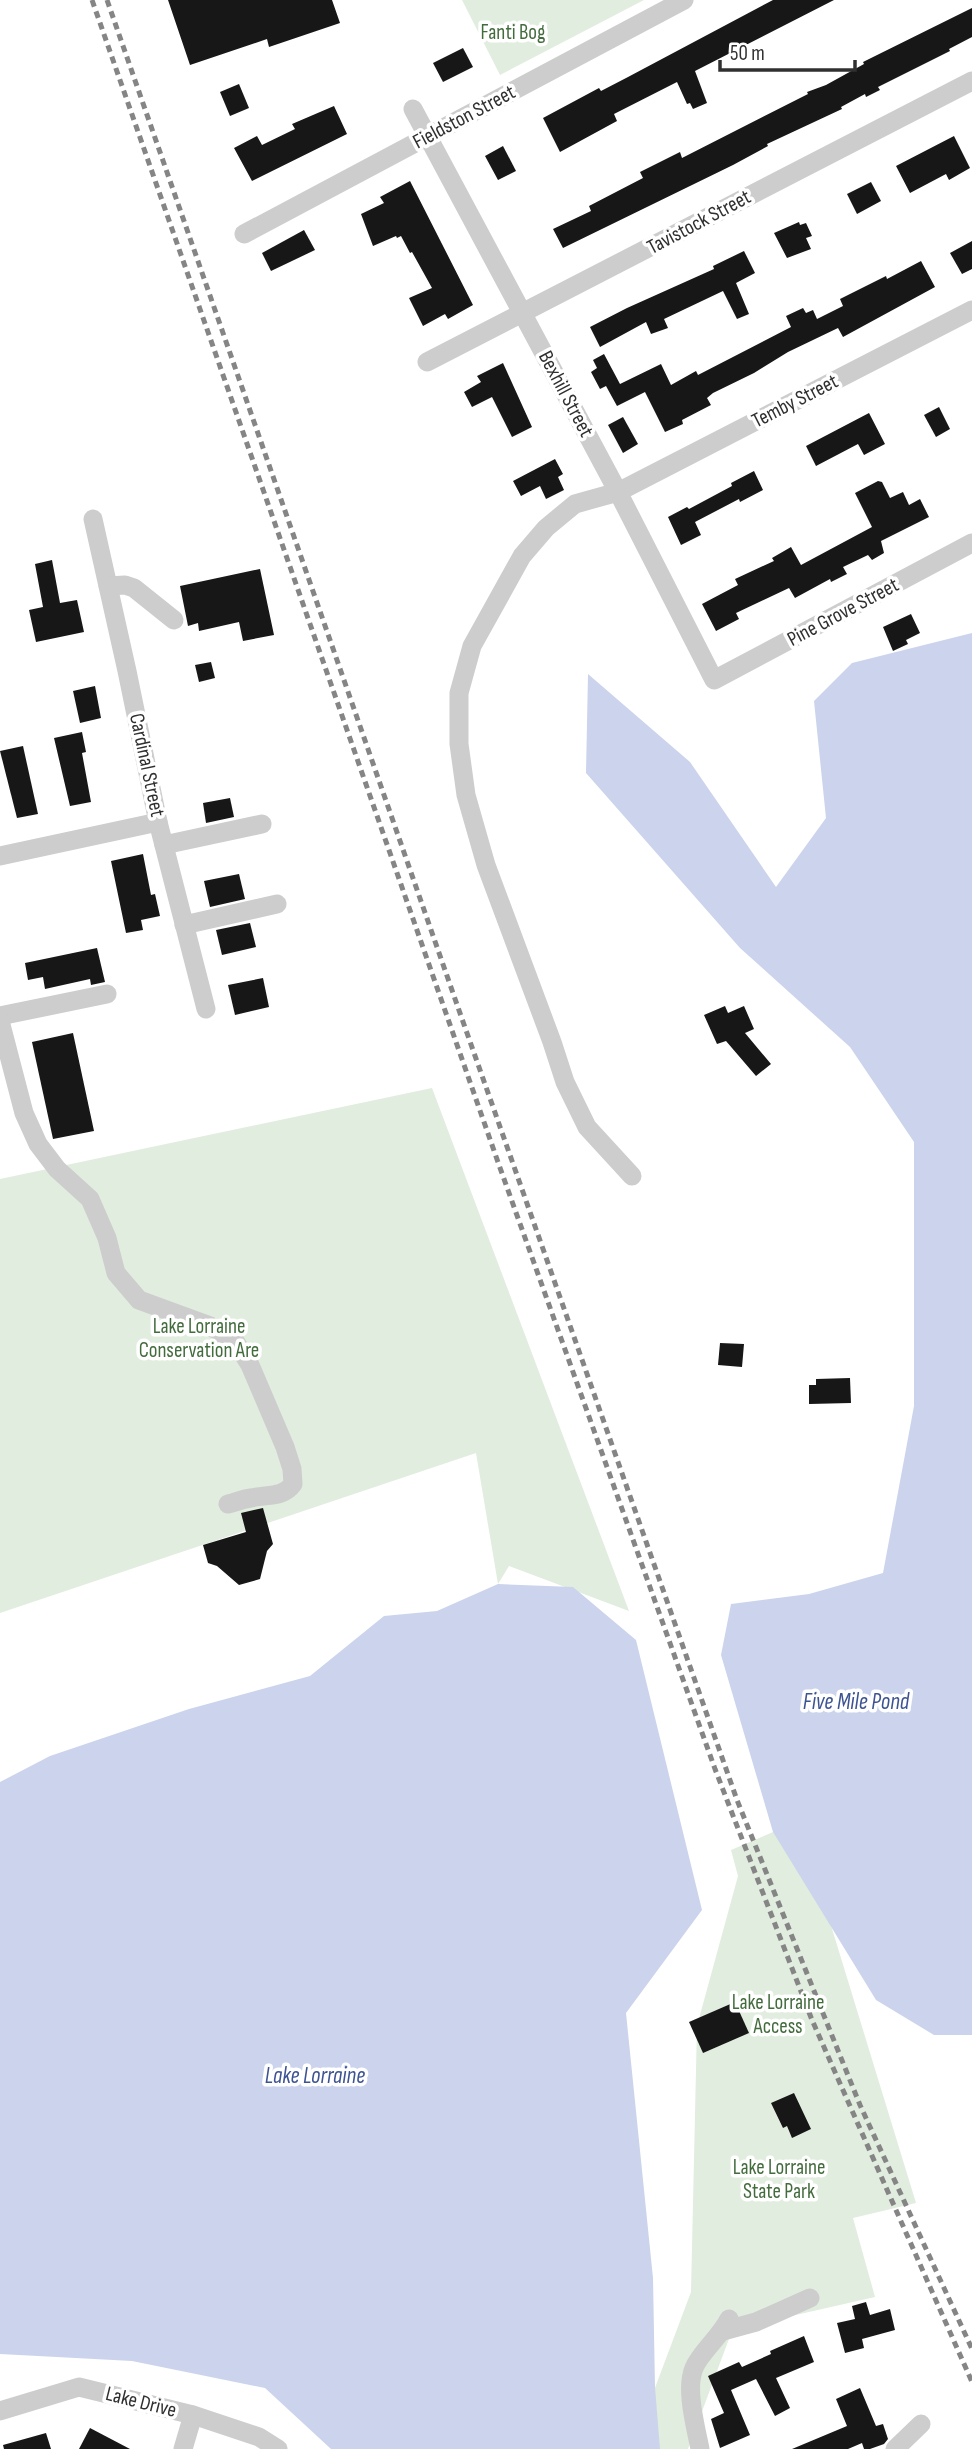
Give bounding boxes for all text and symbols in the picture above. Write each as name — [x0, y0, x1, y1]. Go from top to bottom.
park label: Fanti Bog — [481, 20, 545, 45]
scale bar — [720, 28, 855, 72]
text: 50 m — [730, 41, 765, 66]
street label: Fieldston Street — [409, 80, 519, 154]
street label: Tavistock Street — [643, 184, 755, 260]
street label: Bexhill Street — [533, 347, 599, 441]
street label: Temby Street — [748, 369, 842, 433]
street label: Pine Grove Street — [783, 572, 903, 652]
street label: Cardinal Street — [124, 711, 170, 819]
park label: Lake Lorraine Conservation Are — [139, 1314, 259, 1363]
water label: Five Mile Pond — [803, 1688, 910, 1716]
park label: Lake Lorraine Access — [732, 1990, 824, 2039]
water label: Lake Lorraine — [265, 2062, 365, 2090]
park label: Lake Lorraine State Park — [733, 2155, 825, 2204]
street label: Lake Drive — [103, 2381, 179, 2423]

